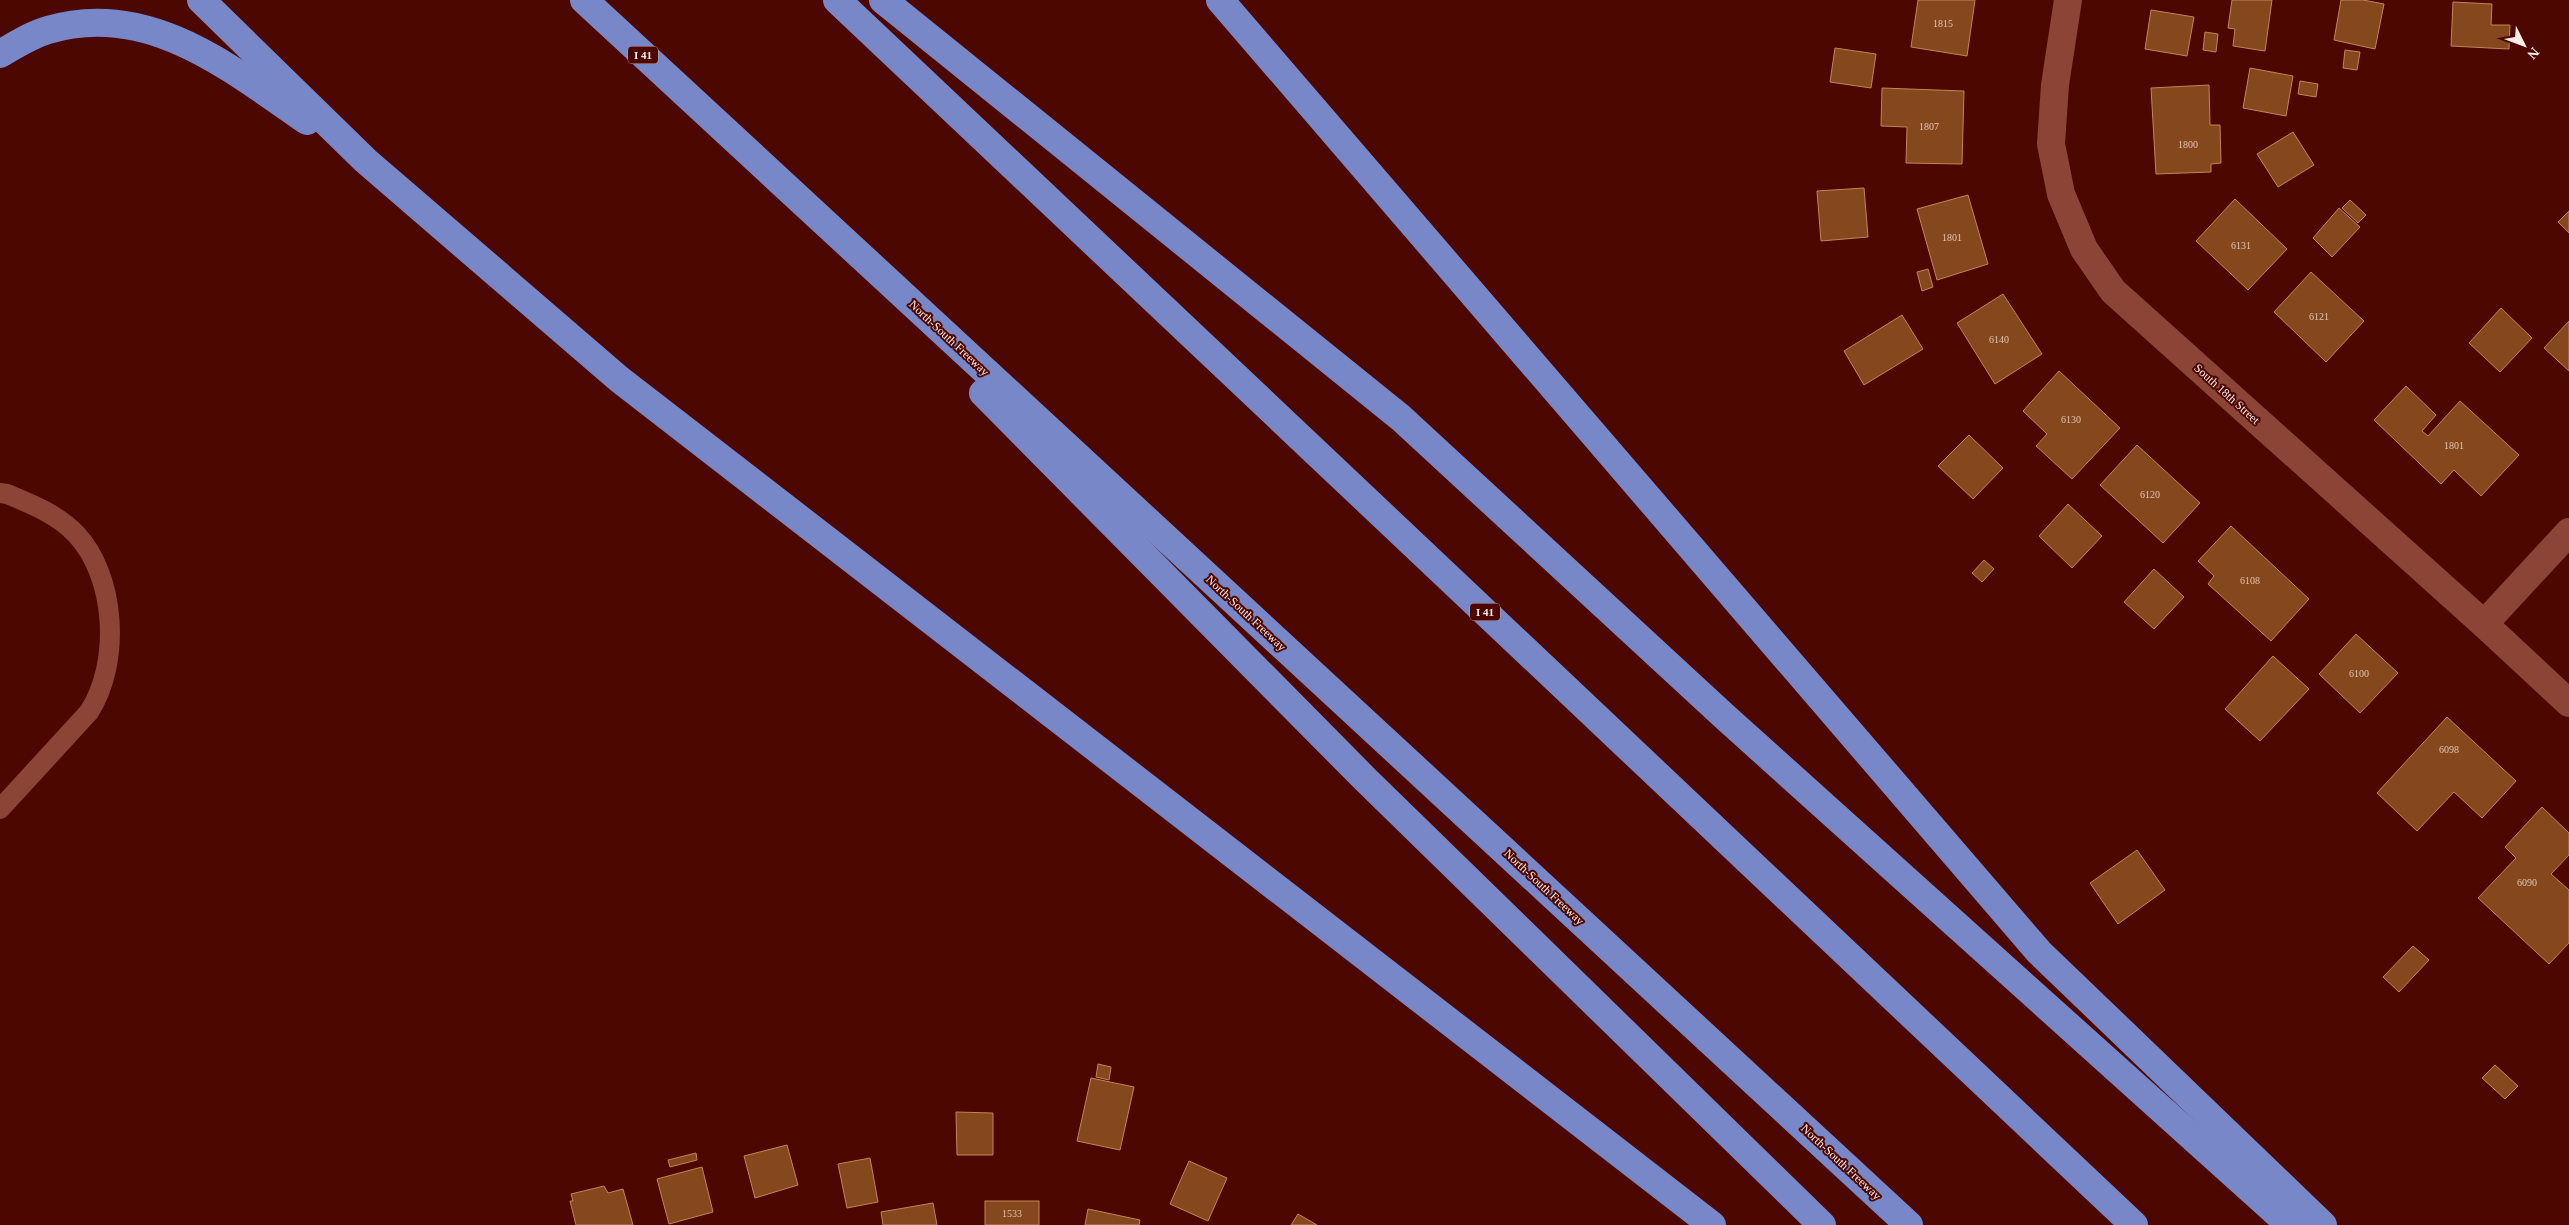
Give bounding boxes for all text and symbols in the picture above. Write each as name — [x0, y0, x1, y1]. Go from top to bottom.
house number: 1815 — [1933, 18, 1953, 29]
north arrow — [2499, 20, 2549, 70]
text: N — [2524, 45, 2542, 62]
road number: I 41 — [628, 46, 658, 64]
house number: 1807 — [1919, 121, 1939, 132]
house number: 1800 — [2178, 139, 2198, 150]
house number: 1801 — [1942, 232, 1962, 243]
house number: 6131 — [2231, 240, 2251, 251]
street label: North-South Freeway — [906, 297, 992, 379]
house number: 6121 — [2309, 311, 2329, 322]
house number: 6140 — [1989, 334, 2009, 345]
street label: South 18th Street — [2191, 361, 2263, 428]
house number: 6130 — [2061, 414, 2081, 425]
house number: 1801 — [2444, 440, 2464, 451]
house number: 6120 — [2140, 489, 2160, 500]
street label: North-South Freeway — [1203, 572, 1289, 654]
house number: 6108 — [2240, 575, 2260, 586]
road number: I 41 — [1470, 604, 1500, 620]
house number: 6100 — [2349, 668, 2369, 679]
house number: 6098 — [2439, 744, 2459, 755]
street label: North-South Freeway — [1501, 846, 1587, 928]
house number: 6090 — [2517, 877, 2537, 888]
street label: North-South Freeway — [1798, 1121, 1884, 1203]
house number: 1533 — [1002, 1208, 1022, 1219]

